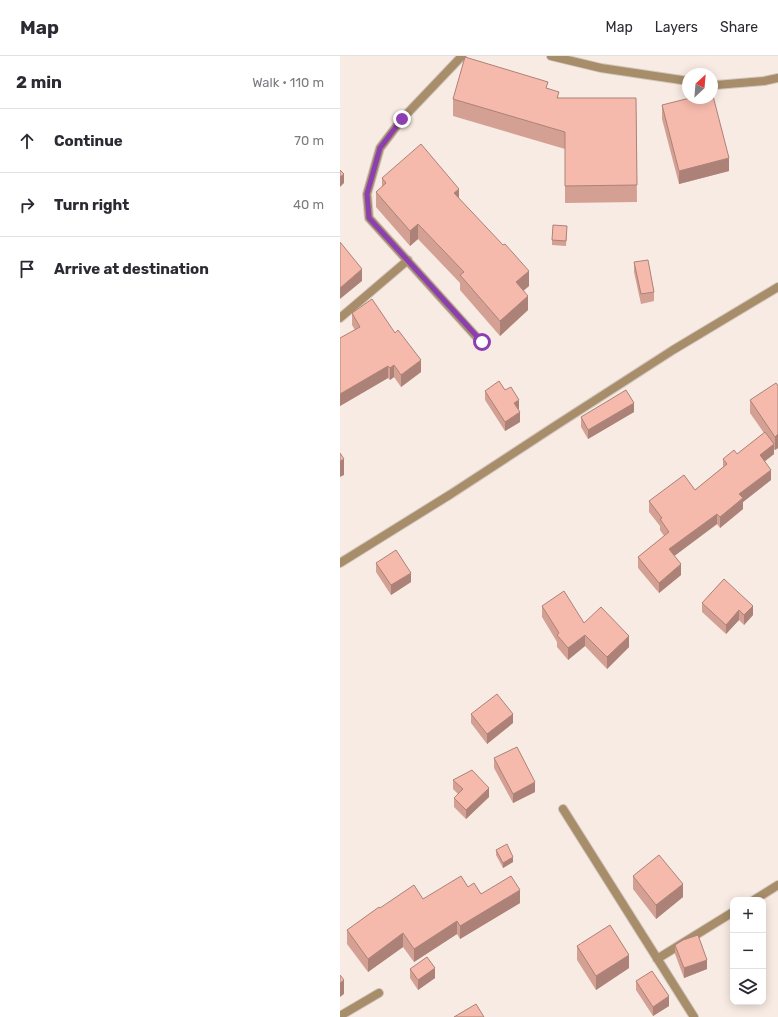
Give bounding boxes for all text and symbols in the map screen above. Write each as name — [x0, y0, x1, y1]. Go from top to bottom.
text: Map — [20, 16, 59, 39]
text: Map — [606, 19, 633, 36]
text: Layers — [655, 19, 698, 36]
text: Share — [720, 19, 758, 36]
north arrow — [682, 68, 718, 104]
text: 2 min — [16, 72, 62, 92]
text: Walk · 110 m — [252, 75, 324, 90]
route end — [393, 110, 411, 128]
icon: ahead — [16, 130, 38, 152]
text: Continue — [54, 132, 123, 150]
text: 70 m — [294, 133, 324, 148]
icon: right — [16, 194, 38, 216]
text: Turn right — [54, 196, 129, 214]
text: 40 m — [293, 197, 324, 212]
icon: arrive — [16, 258, 38, 280]
text: Arrive at destination — [54, 260, 209, 278]
route start — [473, 333, 491, 351]
map controls — [730, 897, 766, 1005]
button: + — [730, 897, 766, 933]
button: − — [730, 933, 766, 969]
button: layers — [730, 969, 766, 1005]

